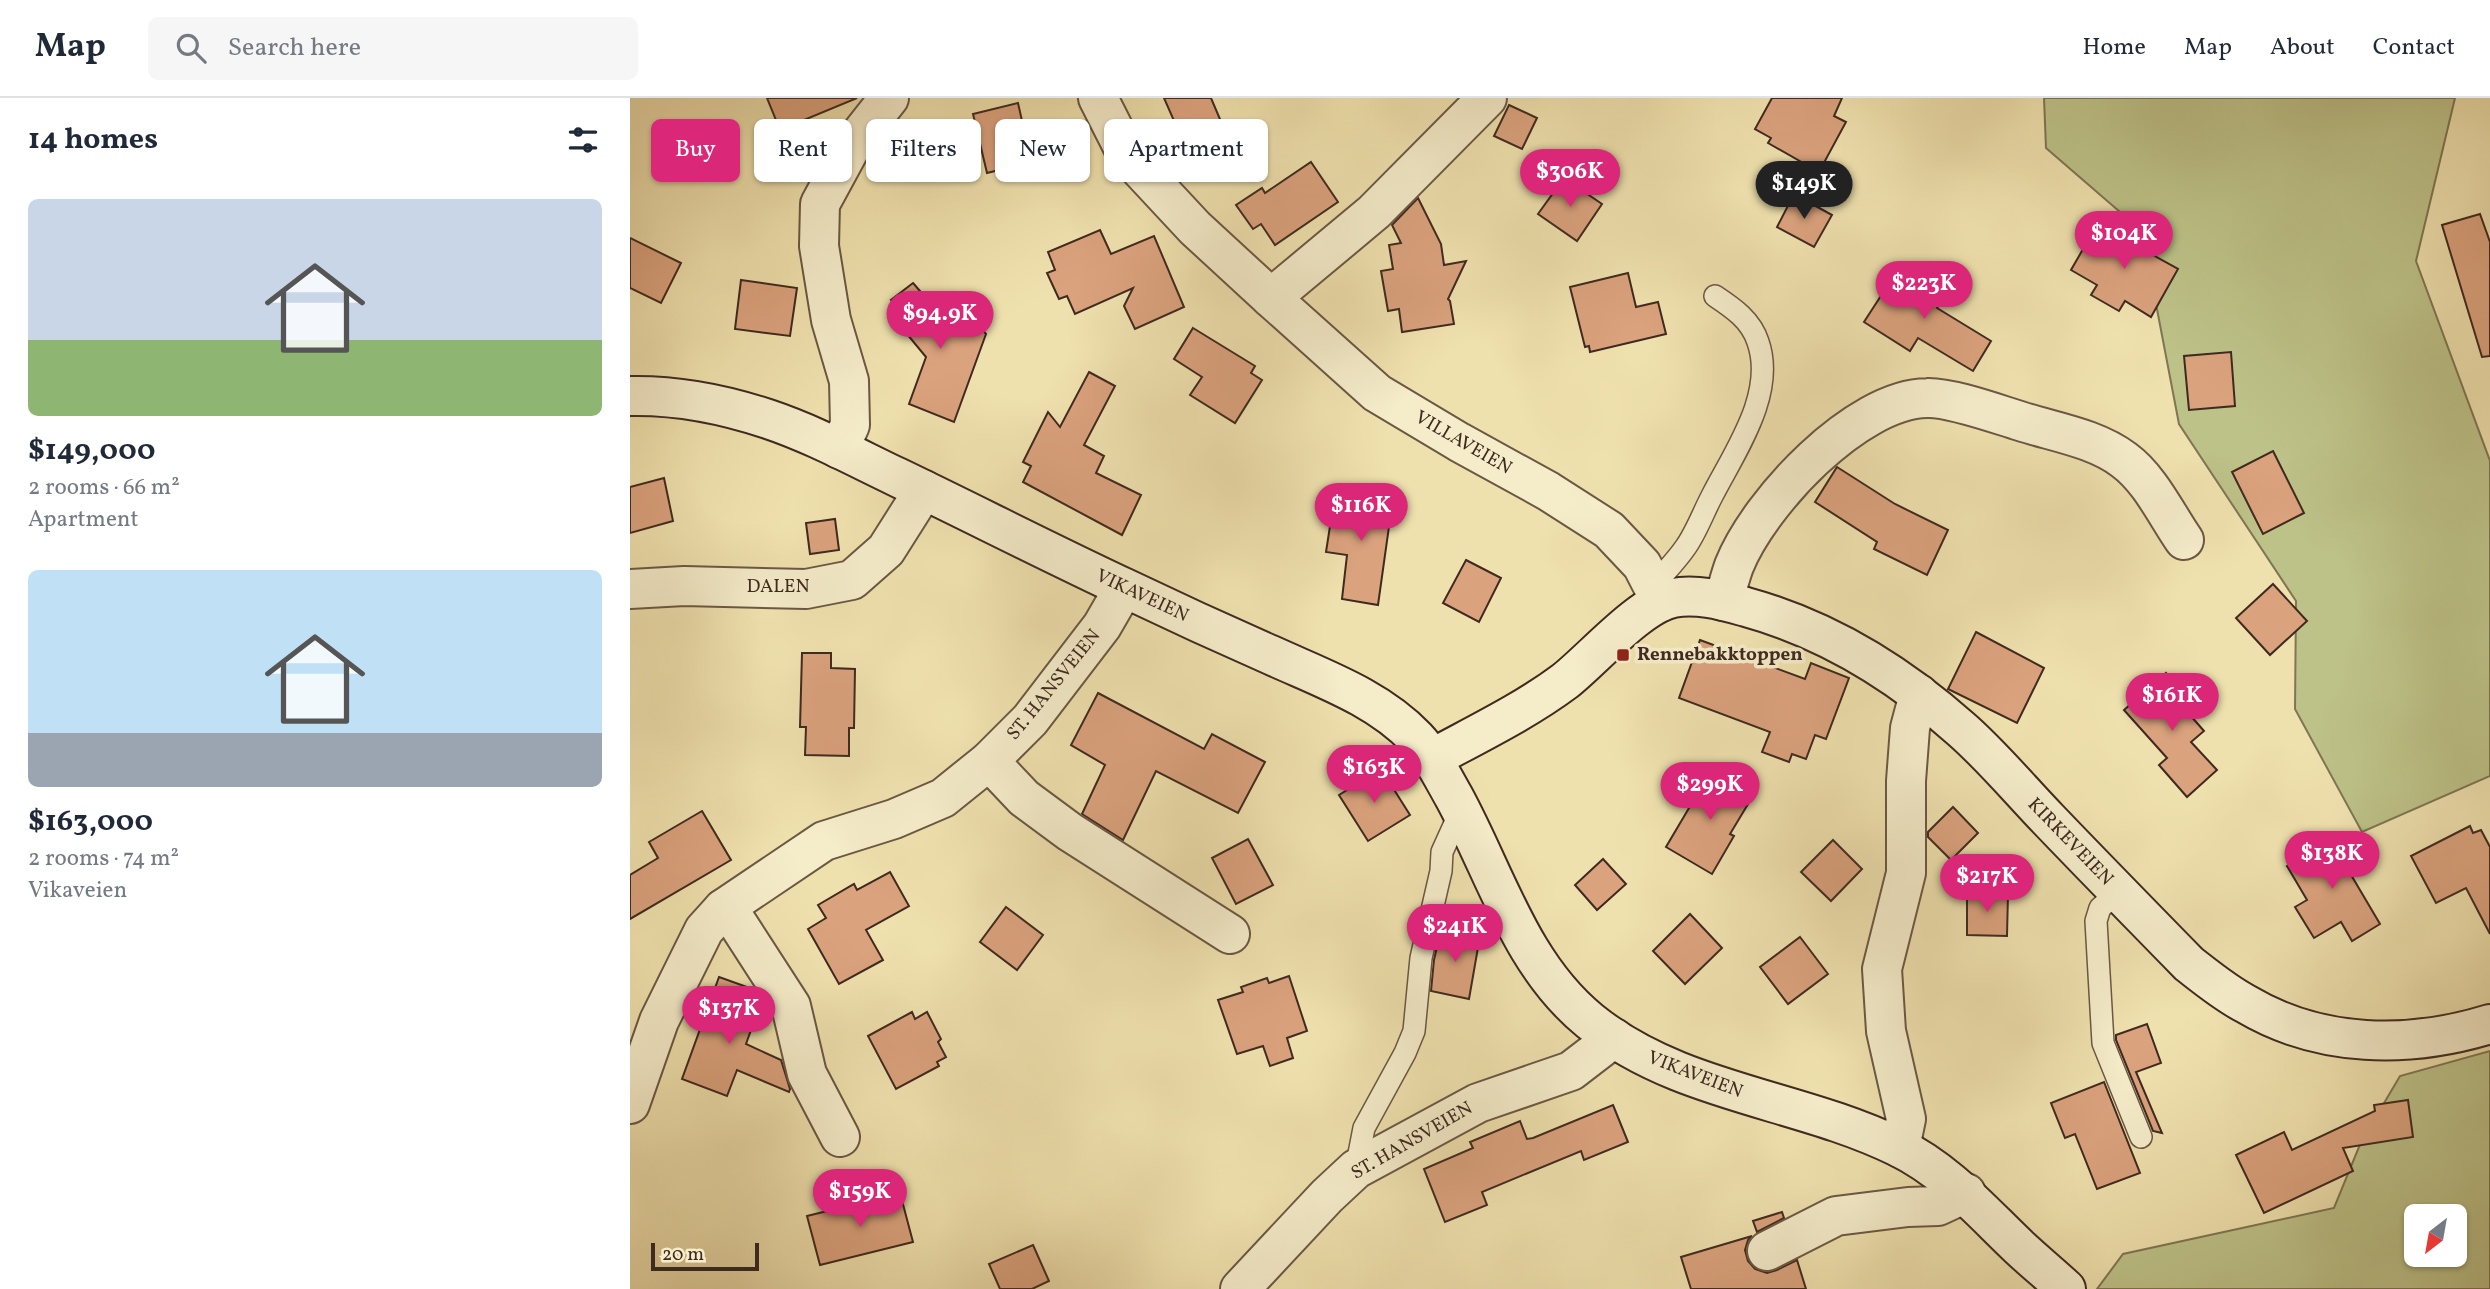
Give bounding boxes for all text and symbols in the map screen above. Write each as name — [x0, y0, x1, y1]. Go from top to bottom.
search box — [148, 17, 638, 80]
text: Map — [35, 25, 106, 71]
icon: search — [172, 29, 210, 67]
text: Search here — [228, 30, 361, 66]
text: Home — [2082, 31, 2146, 65]
text: Map — [2184, 31, 2232, 65]
text: About — [2270, 31, 2335, 65]
text: Contact — [2373, 31, 2455, 65]
text: 14 homes — [28, 119, 158, 161]
chip: Buy — [651, 119, 740, 182]
chip: Rent — [754, 119, 852, 182]
chip: Filters — [866, 119, 981, 182]
chip: New — [995, 119, 1090, 182]
chip: Apartment — [1104, 119, 1268, 182]
icon: filters — [564, 121, 602, 159]
pin: $306K — [1521, 150, 1619, 209]
text: $306K — [1536, 156, 1604, 188]
pin: $149K — [1755, 162, 1853, 221]
text: $149K — [1772, 168, 1836, 200]
pin: $104K — [2075, 212, 2173, 271]
text: $104K — [2091, 218, 2157, 250]
icon: home — [252, 245, 378, 371]
pin: $223K — [1875, 262, 1973, 321]
text: $223K — [1892, 268, 1956, 300]
pin: $94.9K — [883, 292, 997, 351]
text: $94.9K — [903, 298, 977, 330]
street label: VILLAVEIEN — [1410, 405, 1516, 481]
text: $149,000 — [28, 430, 155, 472]
text: 2 rooms · 66 m² — [28, 472, 180, 504]
pin: $116K — [1312, 484, 1410, 543]
text: $116K — [1331, 490, 1391, 522]
text: Apartment — [28, 504, 139, 536]
street label: VIKAVEIEN — [1091, 563, 1193, 629]
street label: DALEN — [746, 574, 810, 600]
icon: home — [252, 616, 378, 742]
street label: ST. HANSVEIEN — [1001, 624, 1107, 746]
place label: Rennebakktoppen — [1637, 642, 1803, 668]
marker: Rennebakktoppen — [1615, 647, 1631, 663]
pin: $161K — [2123, 674, 2221, 733]
text: $161K — [2142, 680, 2202, 712]
pin: $163K — [1325, 746, 1423, 805]
text: $163K — [1343, 752, 1405, 784]
pin: $299K — [1661, 762, 1759, 822]
text: $299K — [1677, 769, 1743, 801]
street label: KIRKEVEIEN — [2021, 792, 2119, 892]
text: $163,000 — [28, 801, 153, 843]
pin: $138K — [2283, 832, 2381, 891]
text: $138K — [2301, 838, 2364, 870]
text: 2 rooms · 74 m² — [28, 843, 179, 875]
pin: $217K — [1938, 854, 2036, 914]
text: $217K — [1956, 861, 2018, 893]
text: Vikaveien — [28, 875, 127, 907]
pin: $241K — [1406, 904, 1504, 964]
text: $241K — [1423, 911, 1487, 943]
pin: $137K — [680, 986, 778, 1046]
text: $137K — [698, 993, 760, 1025]
street label: VIKAVEIEN — [1644, 1045, 1746, 1105]
street label: ST. HANSVEIEN — [1347, 1096, 1477, 1186]
pin: $159K — [811, 1170, 909, 1229]
text: $159K — [829, 1176, 891, 1208]
north arrow — [2404, 1204, 2468, 1267]
map controls — [2404, 1204, 2467, 1267]
scale bar — [651, 1240, 760, 1272]
text: 20 m — [662, 1242, 704, 1268]

